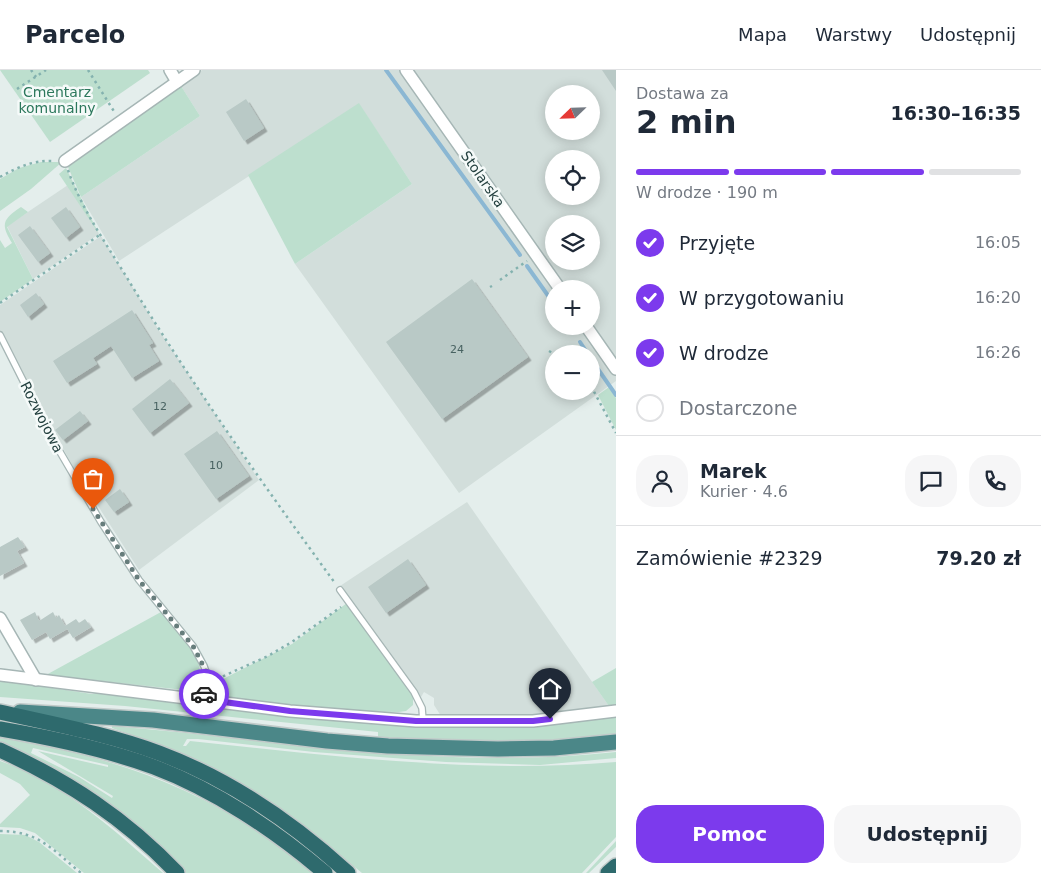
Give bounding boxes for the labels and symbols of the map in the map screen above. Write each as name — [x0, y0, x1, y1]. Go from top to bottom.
park label: Cmentarz komunalny — [18, 84, 96, 116]
north arrow — [545, 85, 600, 140]
street label: Stolarska — [458, 148, 508, 210]
house number: 24 — [450, 343, 464, 356]
street label: Rozwojowa — [17, 379, 67, 455]
house number: 12 — [153, 400, 167, 413]
pin — [72, 458, 114, 509]
house number: 10 — [209, 459, 223, 472]
pin — [529, 668, 571, 719]
courier — [179, 669, 229, 719]

